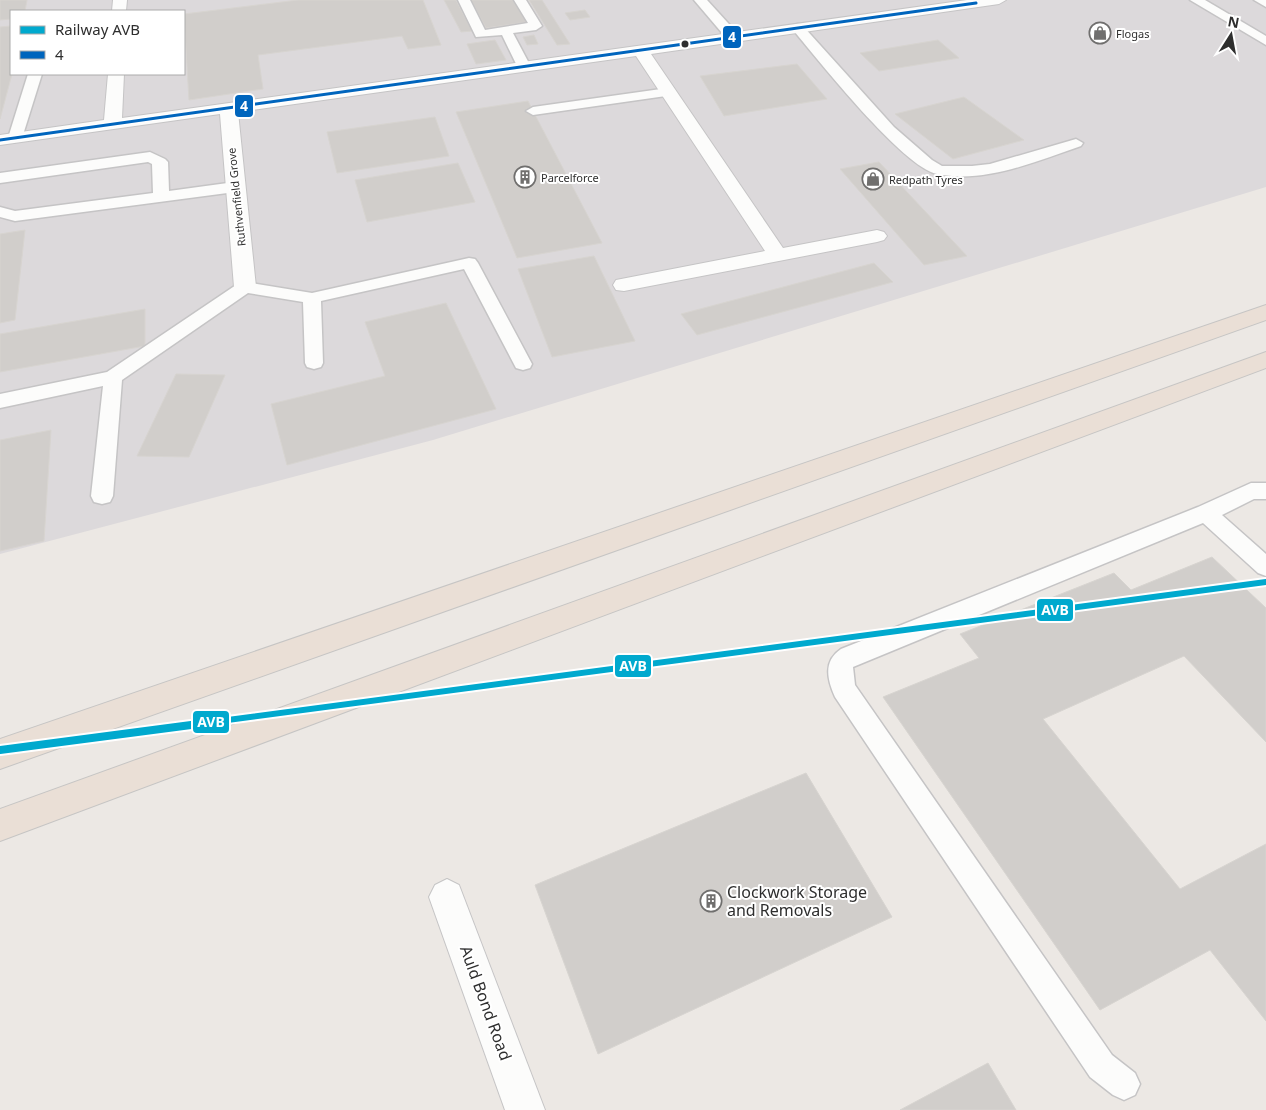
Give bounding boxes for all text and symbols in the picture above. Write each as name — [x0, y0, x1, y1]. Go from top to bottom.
legend — [10, 10, 185, 75]
north arrow — [1206, 10, 1256, 60]
text: N — [1226, 11, 1241, 32]
text: Railway AVB — [55, 19, 140, 39]
shop icon: Flogas — [1088, 21, 1112, 45]
line badge: 4 — [722, 25, 742, 49]
place label: Flogas — [1116, 26, 1149, 41]
text: 4 — [728, 27, 736, 46]
unlabelled marker — [680, 39, 690, 49]
text: 4 — [55, 44, 64, 64]
line badge: 4 — [234, 94, 254, 118]
text: 4 — [240, 96, 248, 115]
street label: Ruthvenfield Grove — [223, 147, 249, 247]
building icon: Parcelforce — [513, 165, 537, 189]
shop icon: Redpath Tyres — [861, 167, 885, 191]
place label: Parcelforce — [541, 170, 599, 185]
place label: Redpath Tyres — [889, 172, 963, 187]
line badge: AVB — [1036, 598, 1074, 622]
text: AVB — [1041, 600, 1069, 619]
line badge: AVB — [614, 654, 652, 678]
text: AVB — [619, 656, 647, 675]
line badge: AVB — [192, 710, 230, 734]
text: AVB — [197, 712, 225, 731]
place label: Clockwork Storage and Removals — [727, 881, 867, 921]
building icon: Clockwork Storage and Removals — [699, 889, 723, 913]
street label: Auld Bond Road — [455, 943, 517, 1063]

